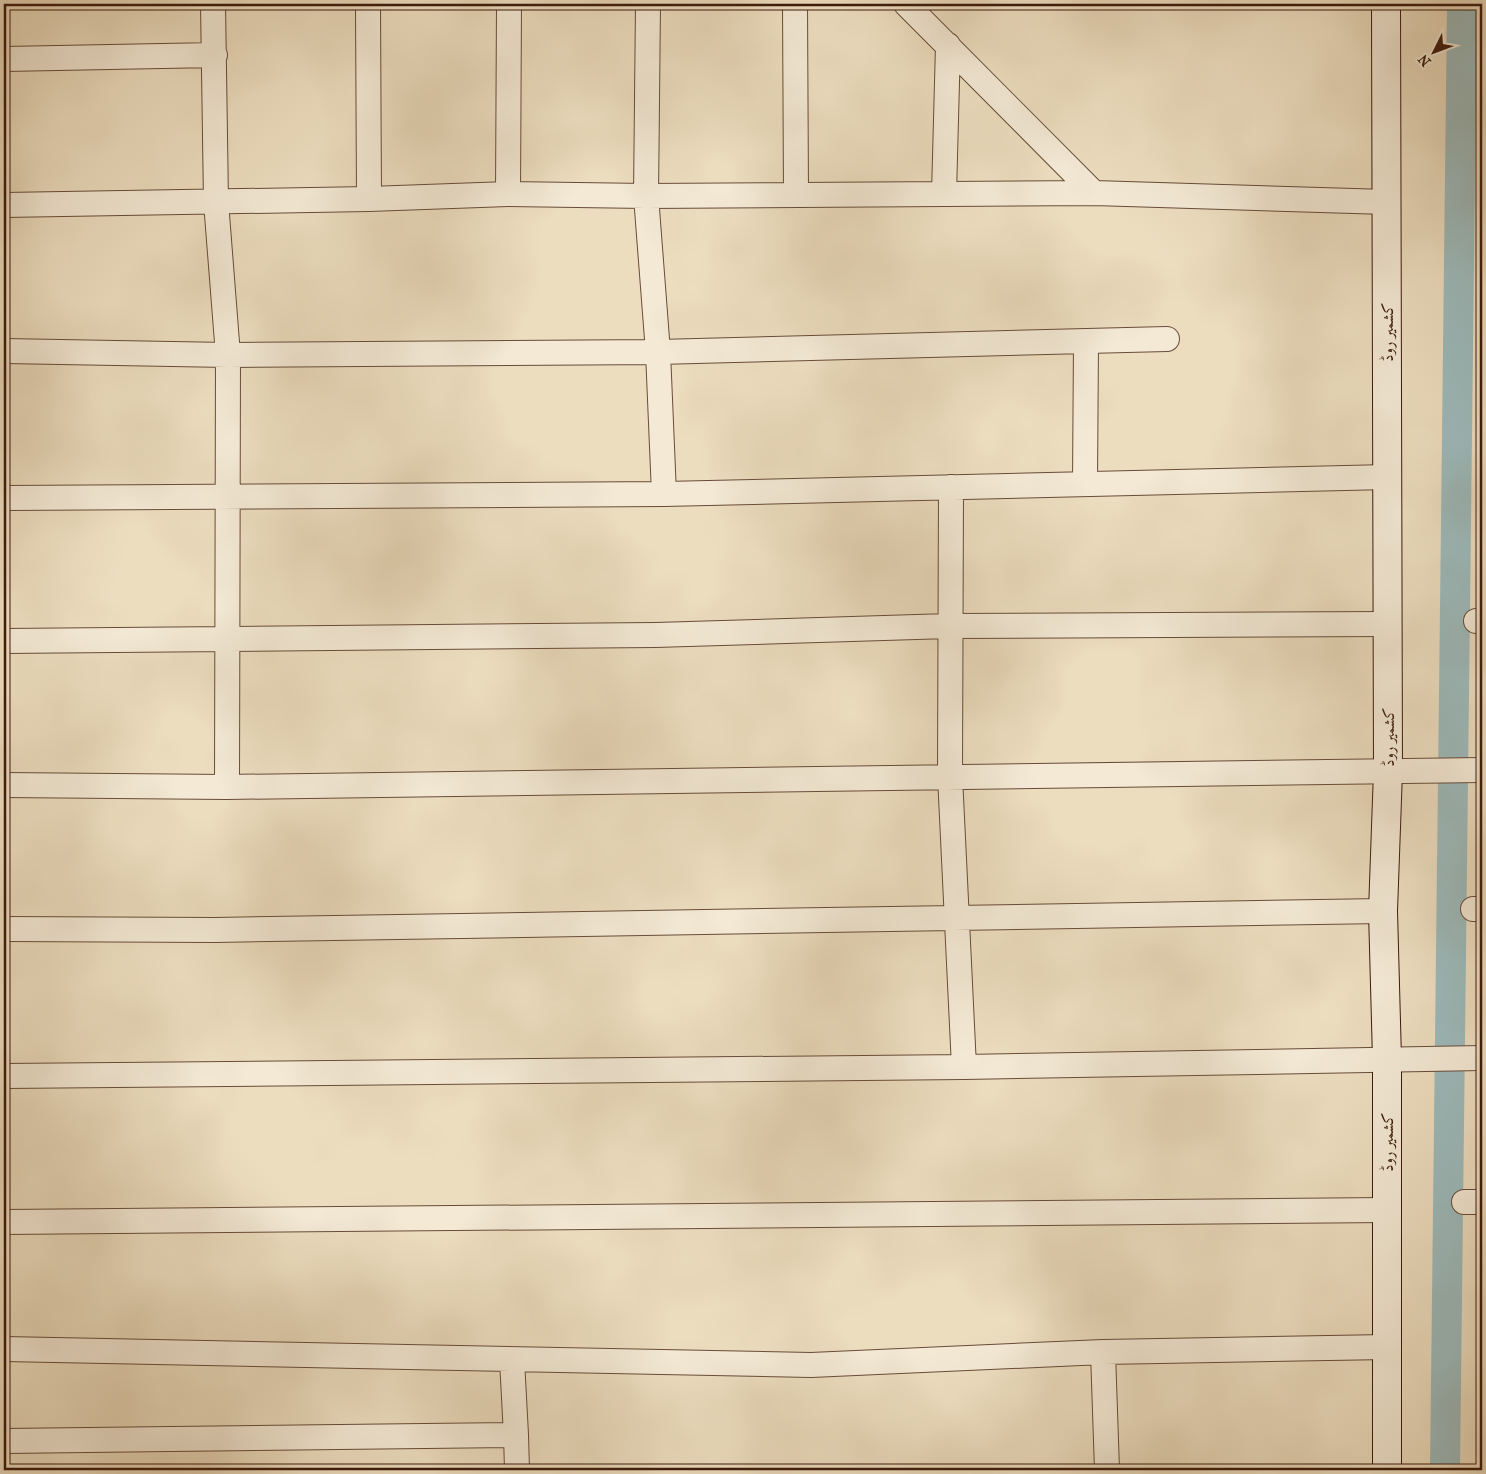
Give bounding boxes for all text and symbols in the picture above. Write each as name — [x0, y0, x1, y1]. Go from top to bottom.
north arrow — [1408, 28, 1458, 78]
text: N — [1415, 50, 1435, 70]
street label: کشمیر روڈ — [1378, 302, 1397, 362]
street label: کشمیر روڈ — [1379, 707, 1398, 767]
street label: کشمیر روڈ — [1378, 1112, 1397, 1172]

